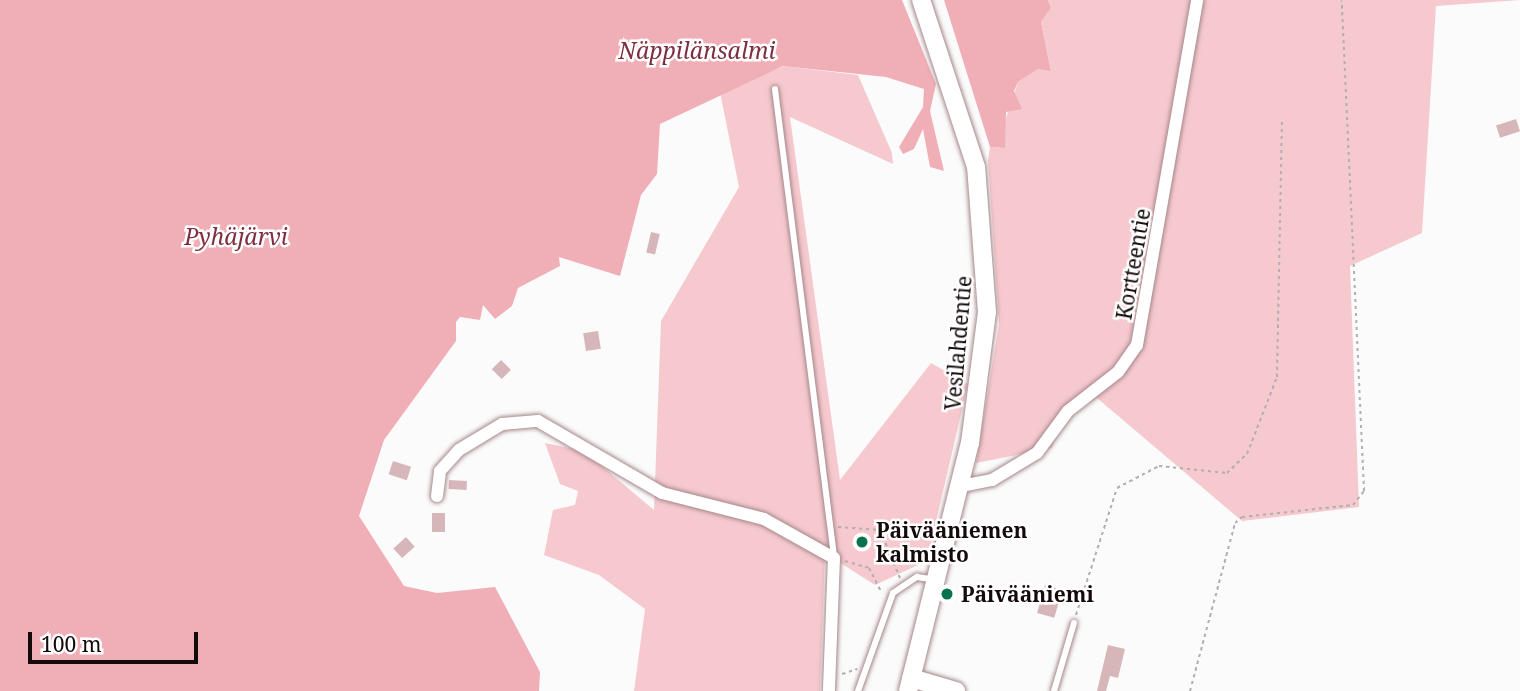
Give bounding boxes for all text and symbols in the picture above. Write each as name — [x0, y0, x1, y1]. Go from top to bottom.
water label: Näppilänsalmi — [618, 36, 776, 64]
street label: Kortteentie — [1111, 206, 1155, 322]
water label: Pyhäjärvi — [184, 222, 288, 250]
street label: Vesilahdentie — [940, 275, 976, 411]
place label: Päivääniemen kalmisto — [876, 517, 1027, 567]
marker: Päivääniemen kalmisto — [854, 534, 870, 550]
place label: Päivääniemi — [961, 581, 1094, 607]
marker: Päivääniemi — [939, 586, 955, 602]
scale bar — [32, 618, 201, 662]
text: 100 m — [41, 630, 102, 658]

